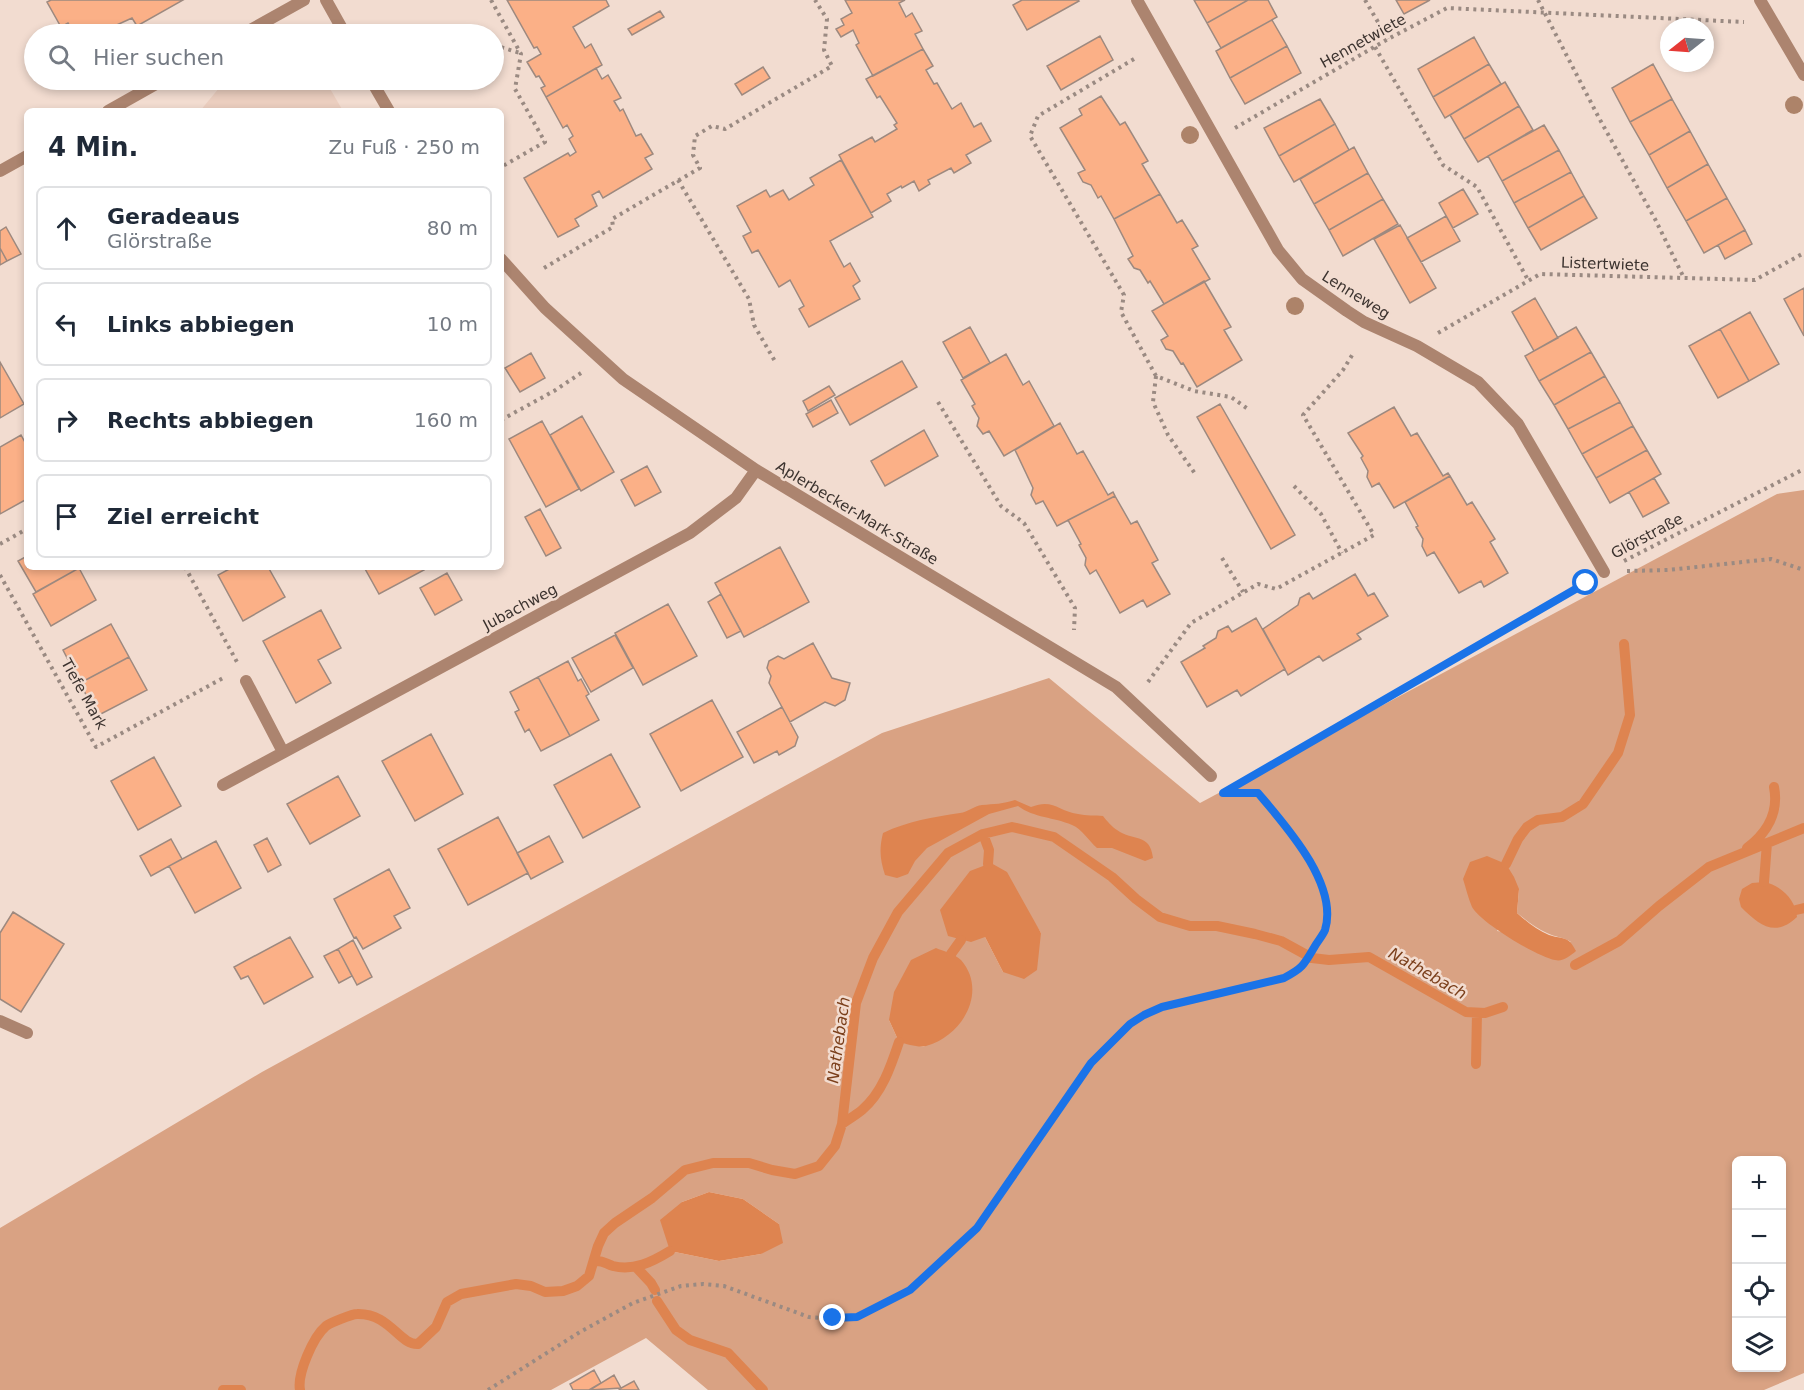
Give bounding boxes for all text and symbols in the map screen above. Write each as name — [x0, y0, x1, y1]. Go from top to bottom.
street label: Hennetwiete — [1317, 10, 1409, 72]
north arrow — [1660, 18, 1714, 72]
search box — [24, 24, 504, 90]
icon: search — [45, 41, 78, 74]
text: Hier suchen — [93, 45, 224, 70]
text: 4 Min. — [48, 132, 138, 162]
text: Zu Fuß · 250 m — [328, 135, 480, 159]
text: Geradeaus — [107, 204, 240, 229]
icon: ahead — [50, 212, 83, 245]
text: 80 m — [427, 216, 478, 240]
text: Glörstraße — [107, 229, 212, 253]
street label: Listertwiete — [1561, 253, 1649, 275]
street label: Lenneweg — [1319, 267, 1393, 323]
icon: left — [50, 308, 83, 341]
text: Links abbiegen — [107, 312, 295, 337]
text: 10 m — [427, 312, 478, 336]
icon: right — [50, 404, 83, 437]
text: Rechts abbiegen — [107, 408, 314, 433]
text: 160 m — [414, 408, 478, 432]
street label: Aplerbecker-Mark-Straße — [773, 457, 941, 569]
icon: arrive — [50, 500, 83, 533]
text: Ziel erreicht — [107, 504, 259, 529]
street label: Glörstraße — [1608, 510, 1686, 562]
route start — [1572, 569, 1598, 595]
street label: Jubachweg — [479, 580, 560, 635]
street label: Tiefe Mark — [57, 654, 111, 733]
water label: Nathebach — [1385, 943, 1470, 1003]
water label: Nathebach — [823, 996, 854, 1084]
map controls — [1732, 1156, 1786, 1372]
button: + — [1732, 1156, 1786, 1210]
button: − — [1732, 1210, 1786, 1264]
button: locate — [1732, 1264, 1786, 1318]
route end — [819, 1304, 845, 1330]
button: layers — [1732, 1318, 1786, 1372]

